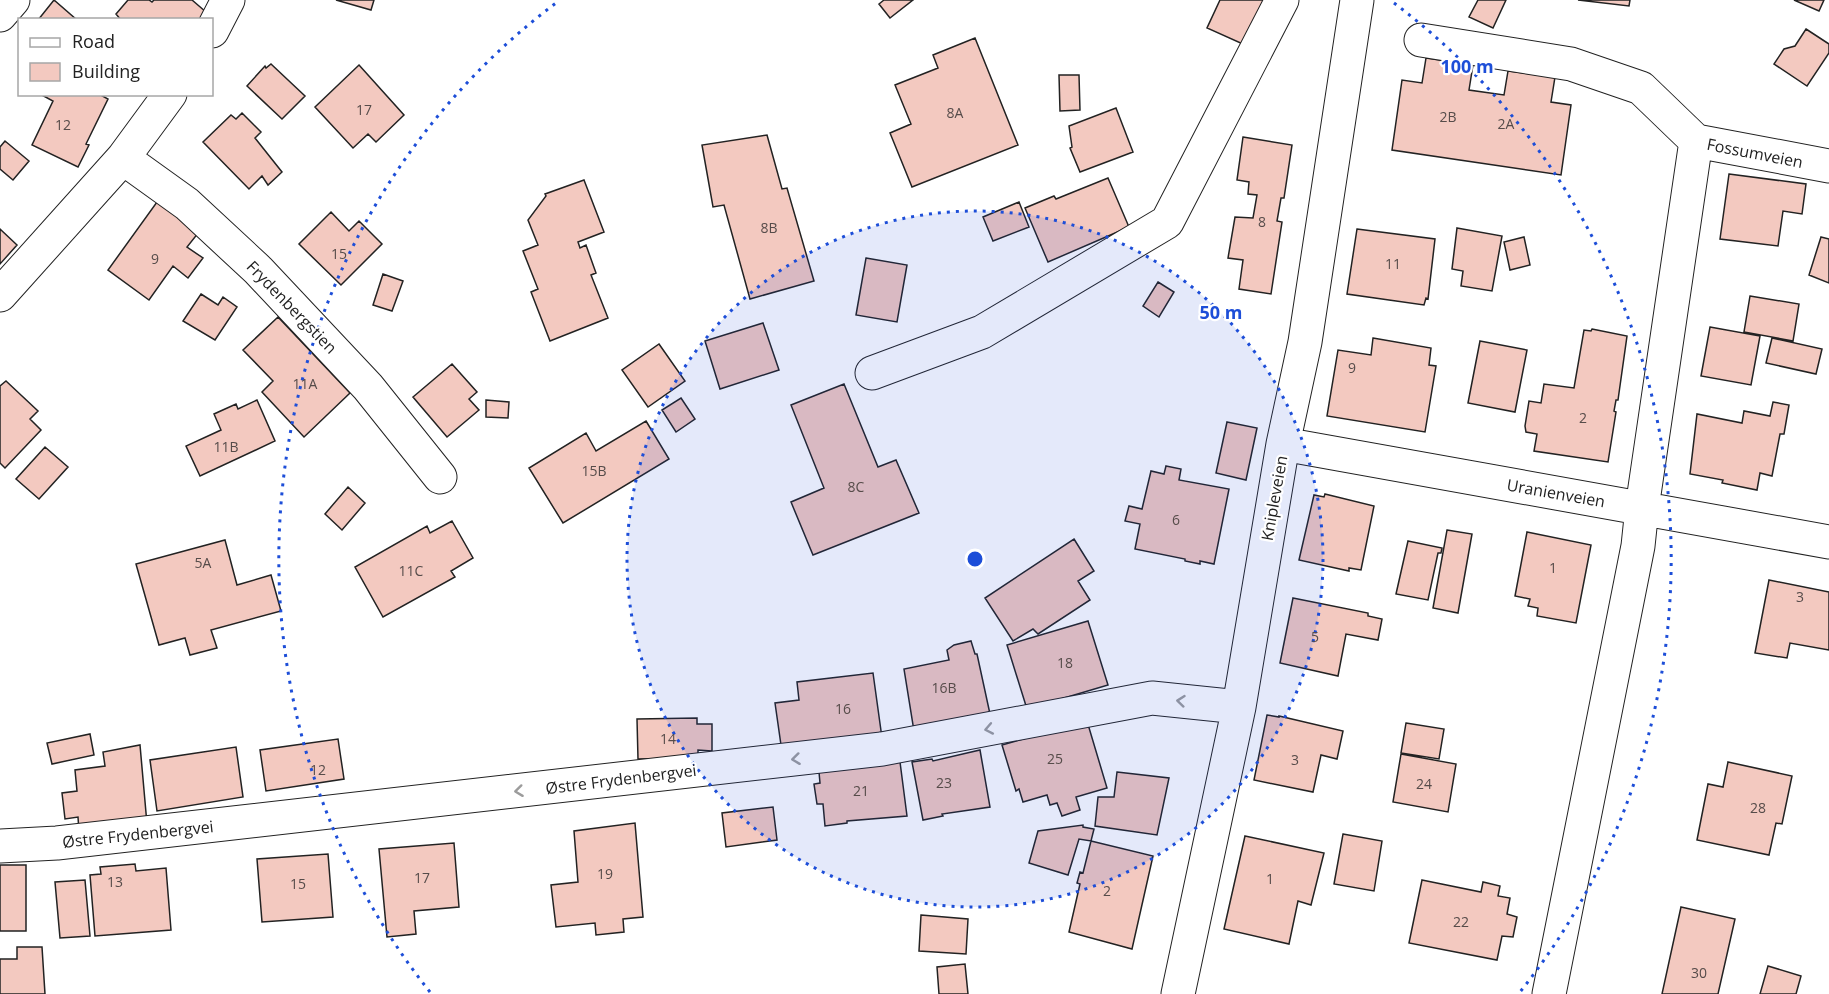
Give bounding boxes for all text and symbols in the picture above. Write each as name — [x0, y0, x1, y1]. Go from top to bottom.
legend — [18, 18, 213, 96]
text: Road — [72, 29, 115, 53]
text: 100 m — [1440, 54, 1494, 78]
text: Building — [72, 59, 140, 83]
house number: 17 — [356, 100, 372, 119]
house number: 8A — [947, 103, 964, 122]
house number: 2B — [1439, 107, 1457, 126]
house number: 2A — [1498, 114, 1515, 133]
house number: 12 — [55, 115, 71, 134]
street label: Fossumveien — [1705, 133, 1805, 173]
house number: 8 — [1258, 212, 1266, 231]
house number: 8B — [760, 218, 778, 237]
house number: 15 — [331, 244, 347, 263]
house number: 9 — [151, 249, 159, 268]
house number: 11 — [1385, 254, 1401, 273]
street label: Frydenbergstien — [242, 256, 342, 358]
text: 50 m — [1200, 300, 1242, 324]
house number: 9 — [1348, 358, 1356, 377]
house number: 11A — [293, 374, 318, 393]
house number: 2 — [1579, 408, 1587, 427]
house number: 11B — [213, 437, 239, 456]
street label: Knipleveien — [1256, 454, 1292, 542]
house number: 15B — [581, 461, 607, 480]
street label: Uranienveien — [1505, 474, 1607, 512]
house number: 8C — [848, 477, 865, 496]
house number: 6 — [1172, 510, 1180, 529]
centre of rings — [965, 549, 985, 569]
house number: 5A — [195, 553, 212, 572]
house number: 1 — [1549, 558, 1557, 577]
house number: 11C — [399, 561, 424, 580]
house number: 3 — [1796, 587, 1804, 606]
house number: 5 — [1311, 627, 1319, 646]
house number: 18 — [1057, 653, 1073, 672]
house number: 16B — [931, 678, 957, 697]
one-way arrow — [1176, 695, 1185, 708]
house number: 16 — [835, 699, 851, 718]
one-way arrow — [984, 722, 994, 735]
house number: 14 — [660, 729, 676, 748]
house number: 25 — [1047, 749, 1063, 768]
house number: 3 — [1291, 750, 1299, 769]
one-way arrow — [792, 752, 801, 765]
street label: Østre Frydenbergvei — [544, 759, 698, 799]
house number: 12 — [310, 760, 326, 779]
house number: 23 — [936, 773, 952, 792]
house number: 24 — [1416, 774, 1432, 793]
house number: 21 — [853, 781, 869, 800]
one-way arrow — [515, 784, 524, 796]
house number: 28 — [1750, 798, 1766, 817]
street label: Østre Frydenbergvei — [61, 815, 215, 853]
house number: 19 — [597, 864, 613, 883]
house number: 17 — [414, 868, 430, 887]
house number: 1 — [1266, 869, 1274, 888]
house number: 13 — [107, 872, 123, 891]
house number: 15 — [290, 874, 306, 893]
house number: 2 — [1103, 881, 1111, 900]
house number: 22 — [1453, 912, 1469, 931]
house number: 30 — [1691, 963, 1707, 982]

